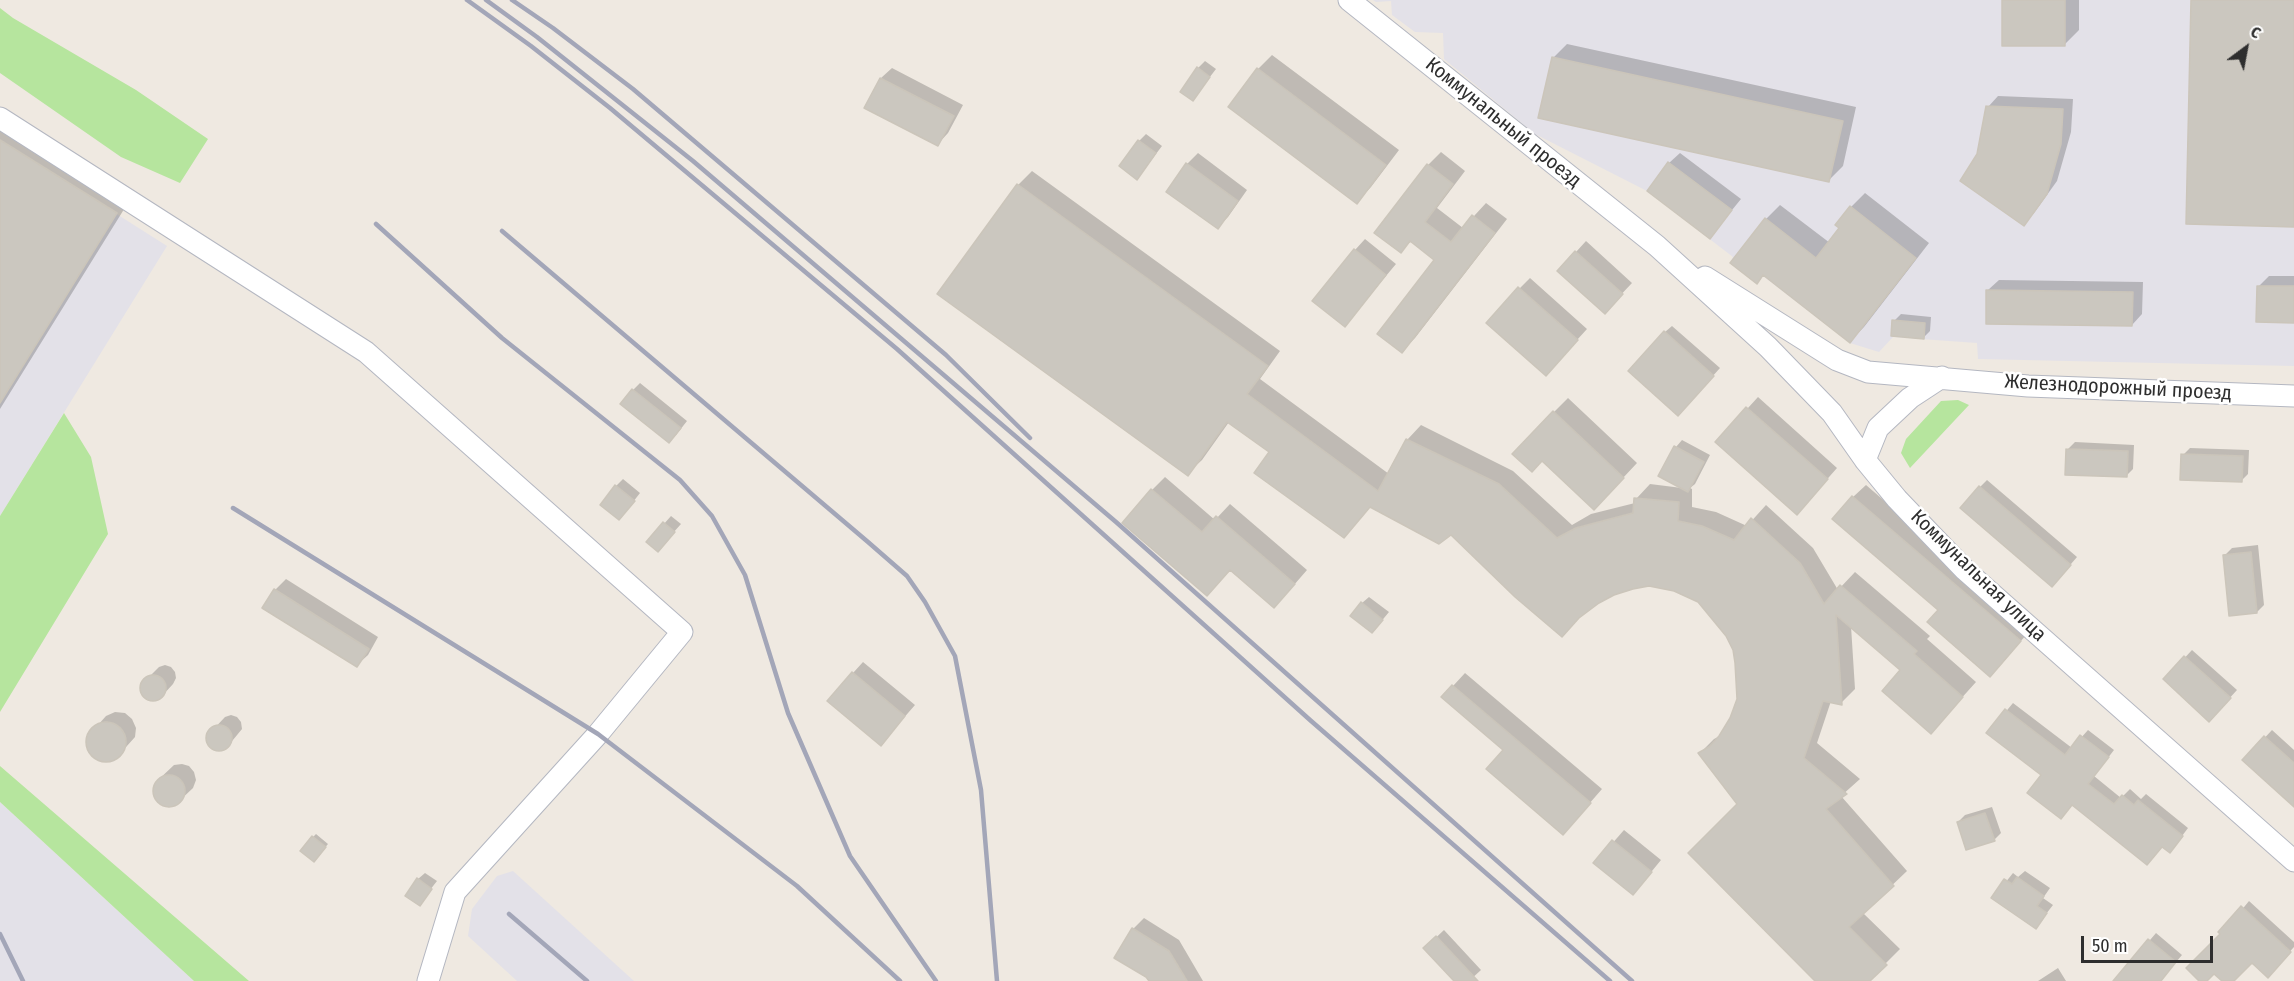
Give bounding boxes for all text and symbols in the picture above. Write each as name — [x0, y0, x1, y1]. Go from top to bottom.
north arrow — [2216, 18, 2276, 78]
text: С — [2247, 22, 2264, 43]
street label: Коммунальный проезд — [1420, 53, 1586, 193]
street label: Железнодорожный проезд — [2004, 370, 2232, 406]
street label: Коммунальная улица — [1905, 505, 2051, 647]
scale bar — [2084, 924, 2216, 962]
text: 50 m — [2092, 935, 2128, 957]

